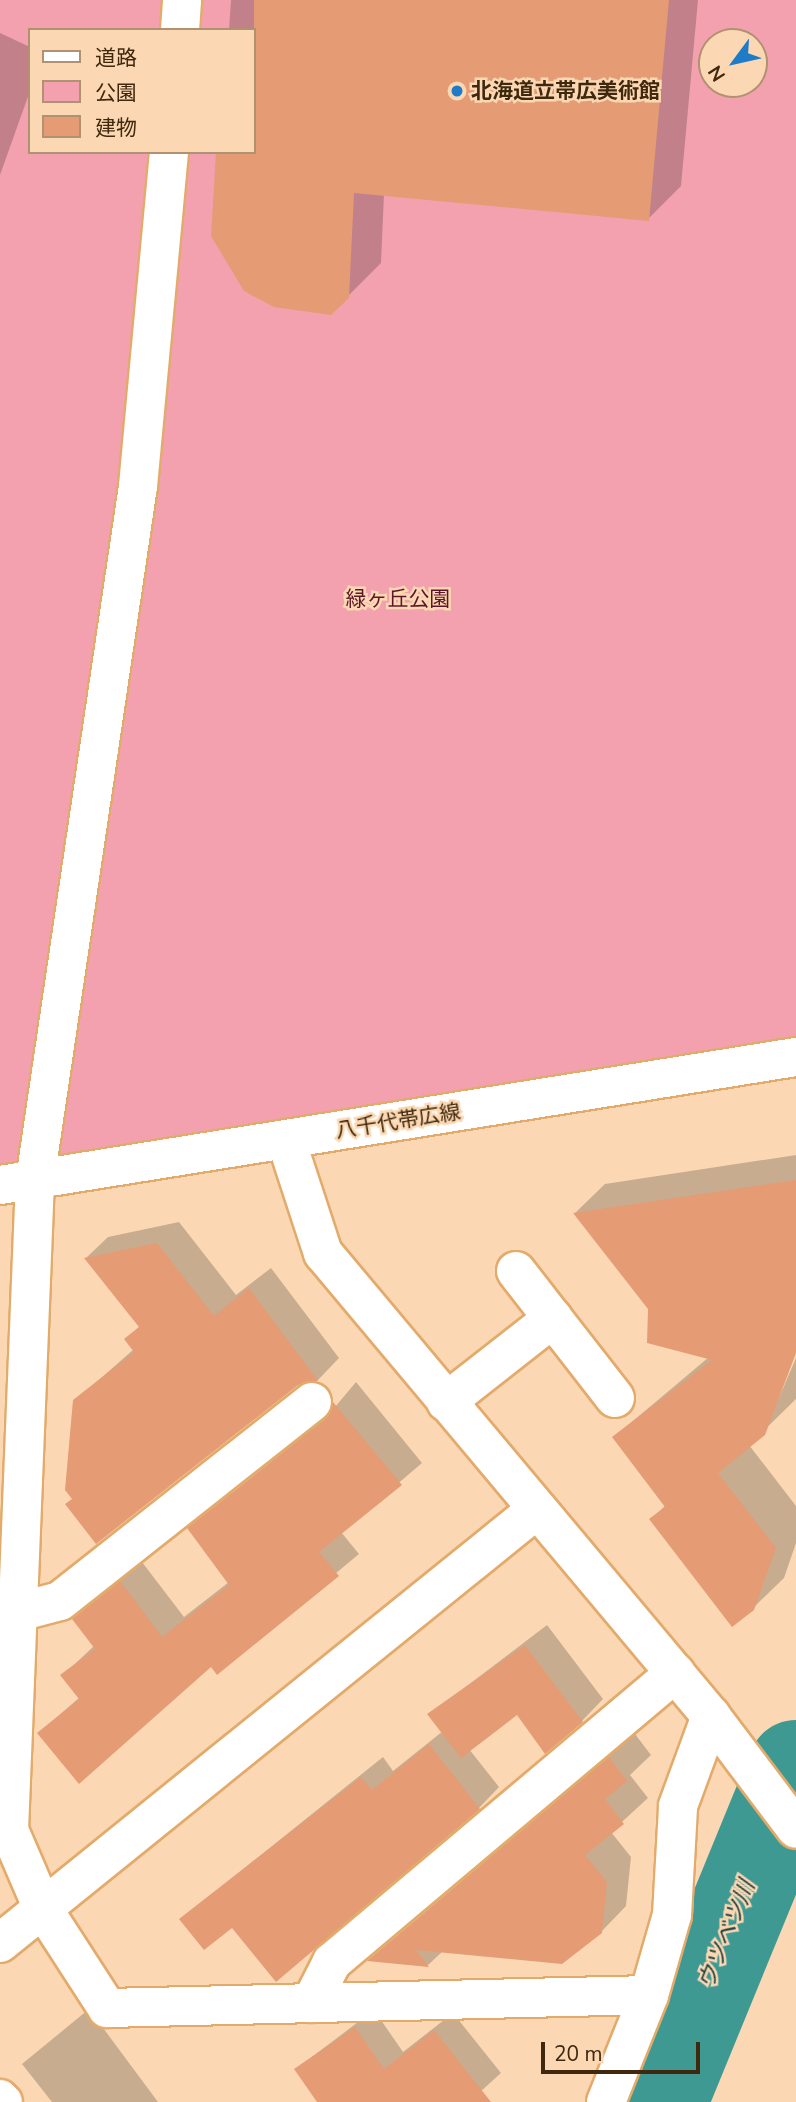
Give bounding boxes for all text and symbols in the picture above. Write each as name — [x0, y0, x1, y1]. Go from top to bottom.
legend — [28, 28, 256, 154]
north arrow — [698, 28, 768, 98]
text: 道路 — [95, 44, 137, 72]
text: N — [702, 60, 732, 86]
place label: 北海道立帯広美術館 — [471, 78, 660, 104]
text: 公園 — [95, 79, 137, 107]
marker: 北海道立帯広美術館 — [449, 83, 465, 99]
text: 建物 — [95, 114, 137, 142]
park label: 緑ヶ丘公園 — [346, 586, 450, 612]
street label: 八千代帯広線 — [334, 1099, 462, 1143]
water label: ウツベツ川 — [693, 1877, 761, 1993]
scale bar — [544, 2028, 703, 2072]
text: 20 m — [554, 2040, 603, 2068]

